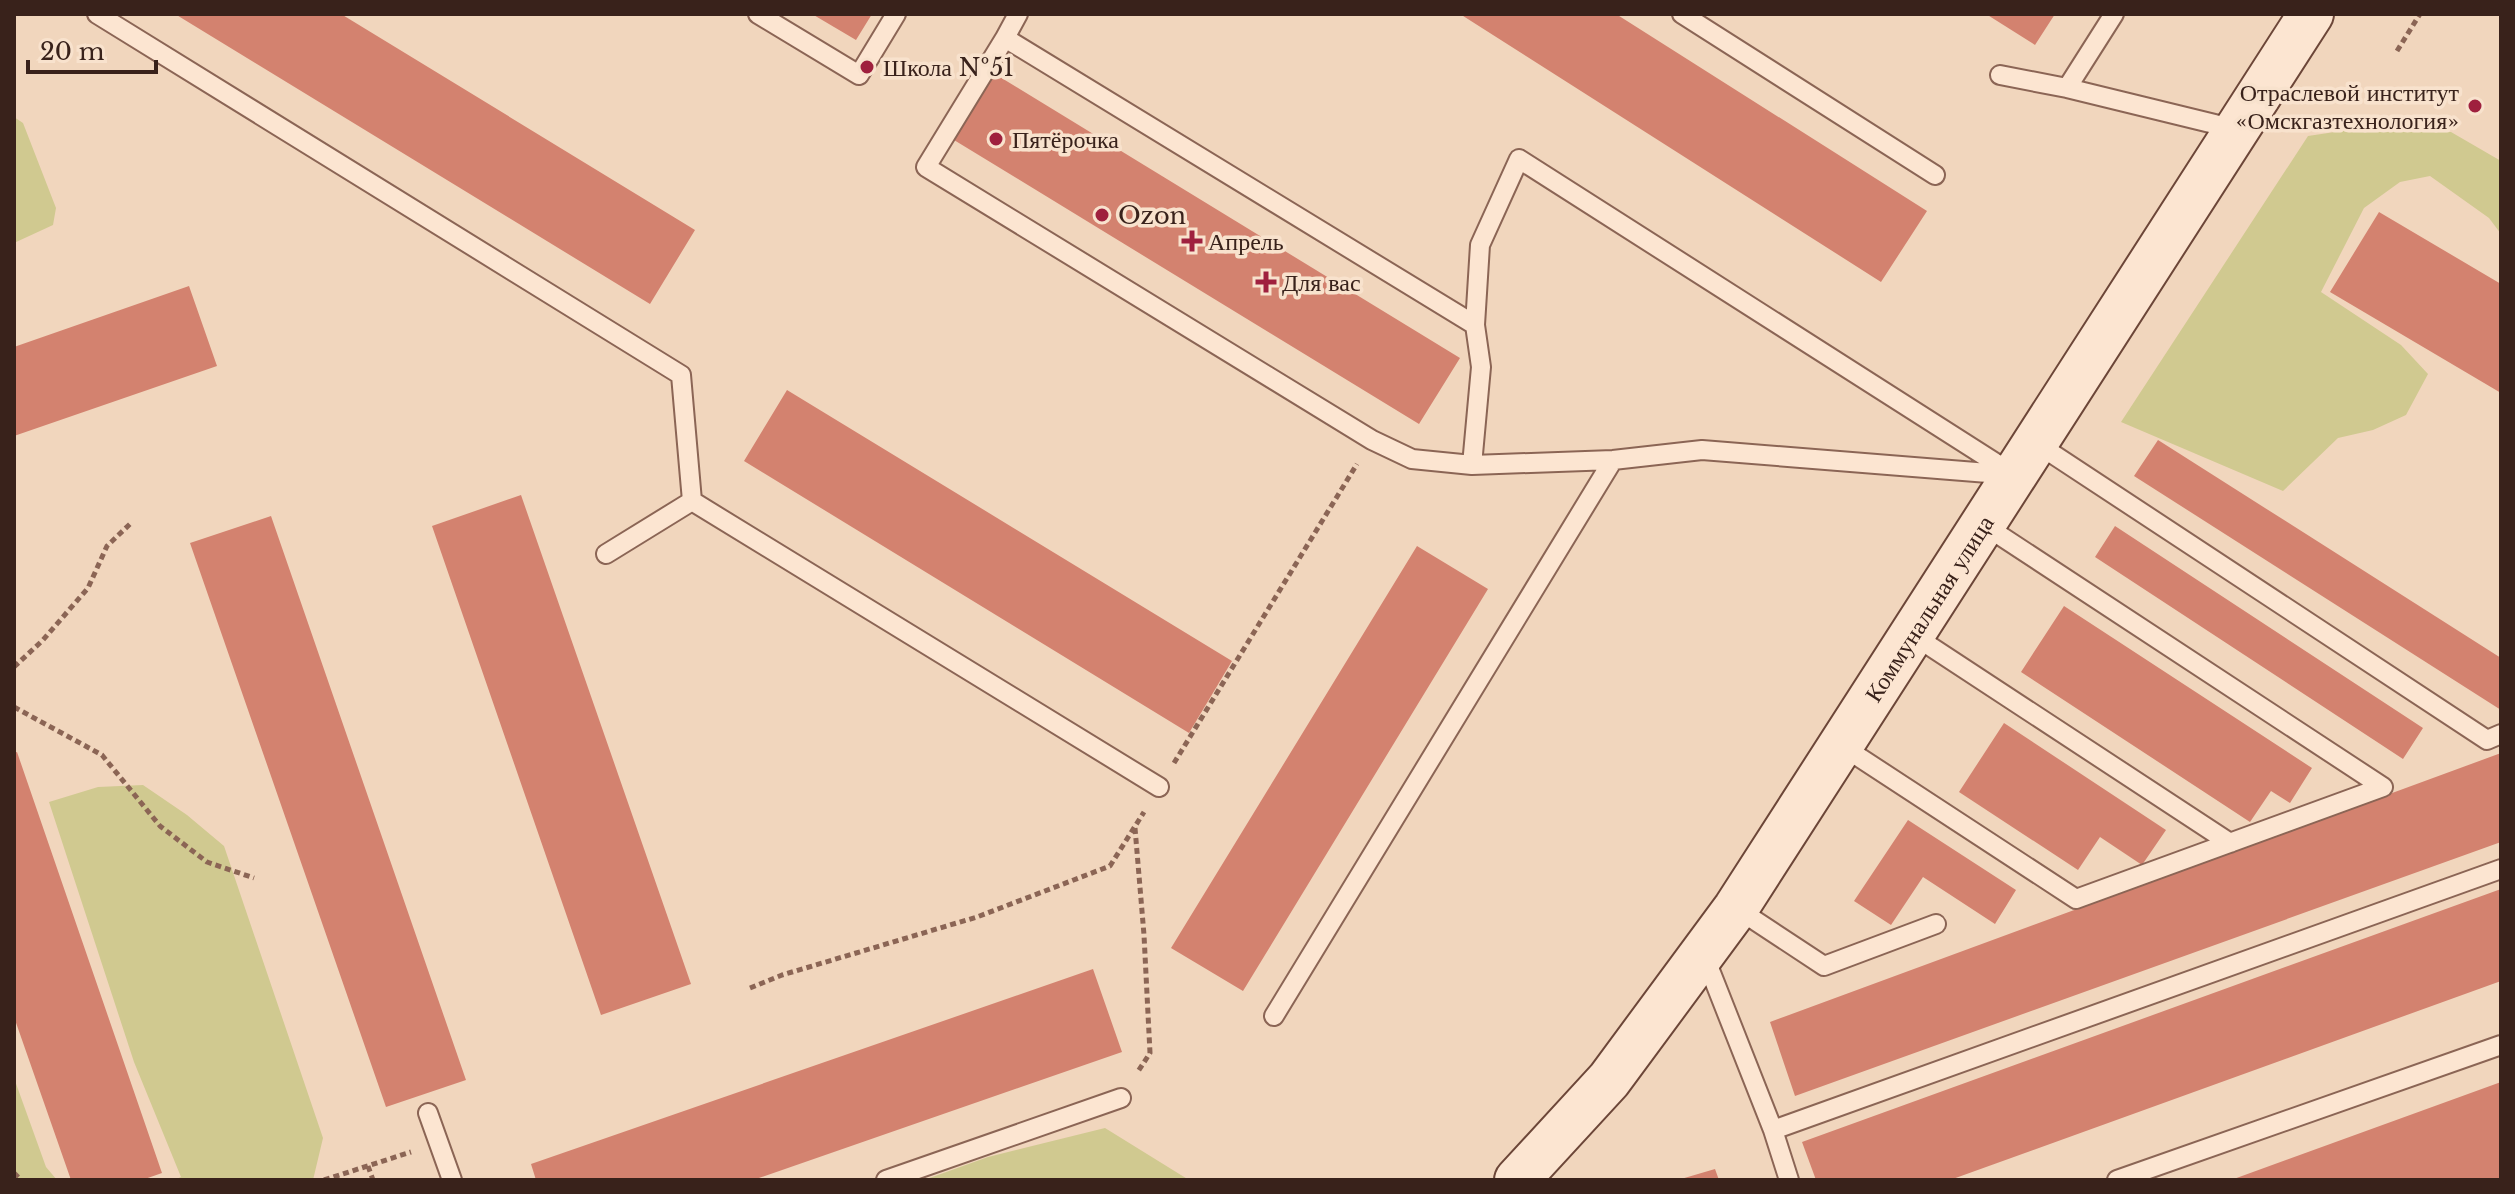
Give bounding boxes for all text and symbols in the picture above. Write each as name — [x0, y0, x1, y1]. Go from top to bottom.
scale bar — [28, 24, 156, 74]
text: 20 m — [40, 37, 105, 66]
place label: Школа №51 — [883, 53, 1014, 82]
marker: Школа №51 — [858, 58, 876, 76]
place label: Отраслевой институт «Омскгазтехнология» — [2236, 78, 2460, 135]
marker: Отраслевой институт «Омскгазтехнология» — [2466, 97, 2484, 115]
place label: Пятёрочка — [1012, 125, 1119, 154]
marker: Пятёрочка — [987, 130, 1005, 148]
place label: Ozon — [1118, 201, 1186, 230]
marker: Ozon — [1093, 206, 1111, 224]
place label: Апрель — [1208, 227, 1284, 256]
marker: Апрель — [1183, 232, 1201, 250]
place label: Для вас — [1282, 268, 1361, 297]
marker: Для вас — [1257, 273, 1275, 291]
street label: Коммунальная улица — [1858, 509, 2000, 707]

